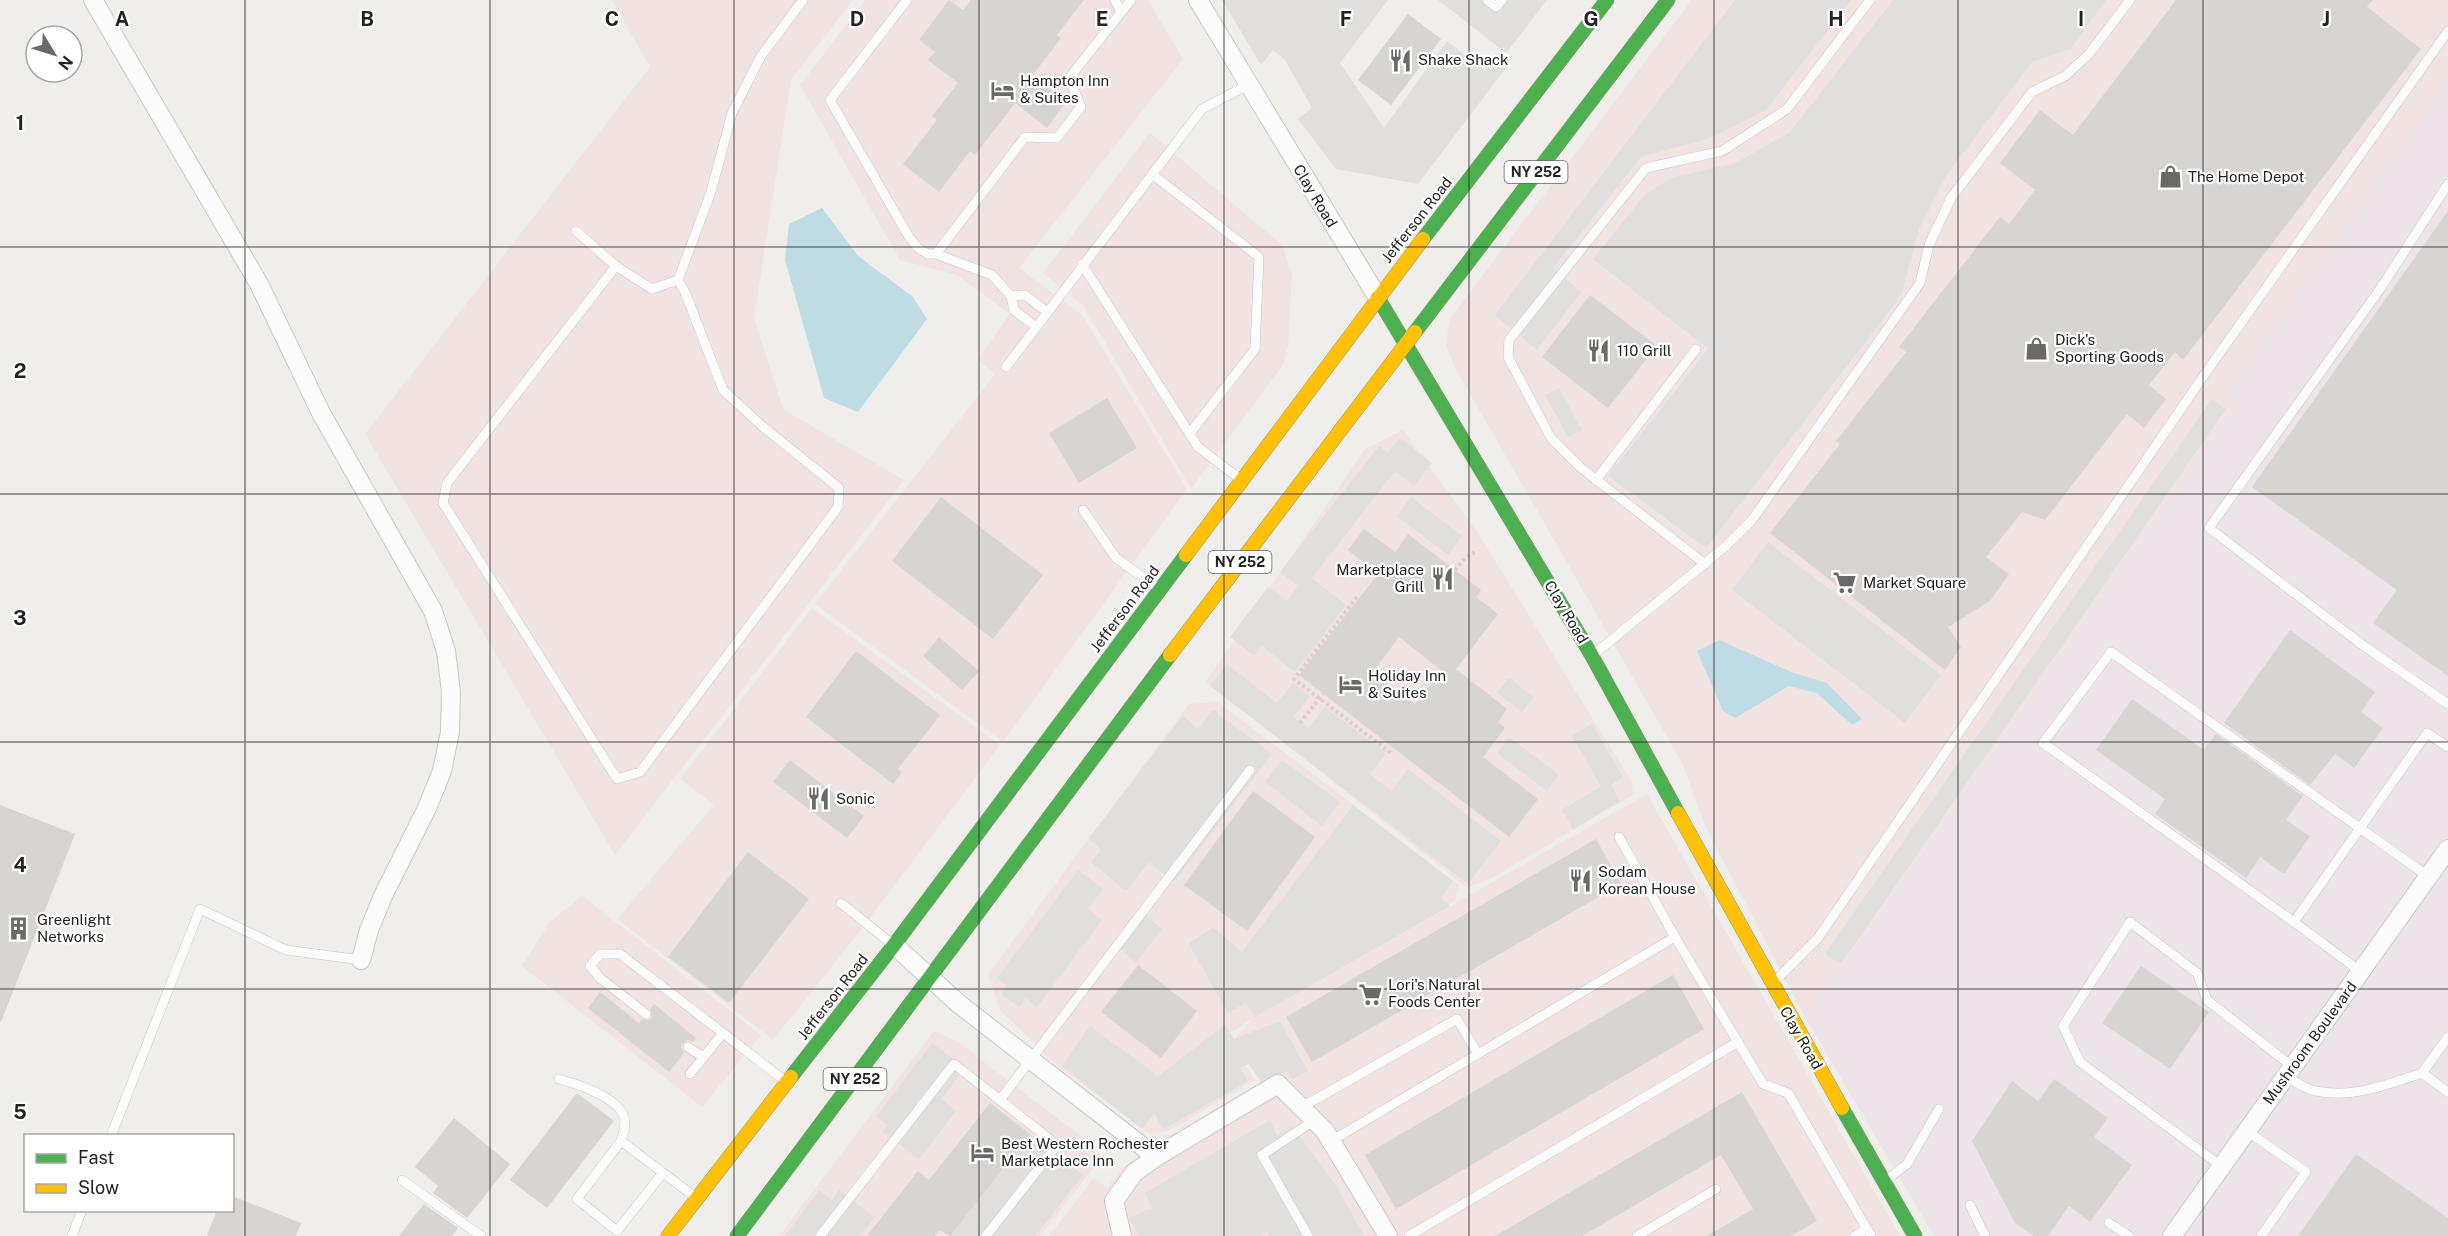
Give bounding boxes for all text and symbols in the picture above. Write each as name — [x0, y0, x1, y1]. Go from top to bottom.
text: A — [115, 7, 129, 31]
text: B — [360, 7, 374, 31]
text: C — [605, 7, 619, 31]
text: D — [850, 7, 864, 31]
text: E — [1096, 7, 1108, 31]
text: F — [1340, 7, 1352, 31]
text: G — [1583, 7, 1599, 31]
text: H — [1828, 7, 1844, 31]
text: I — [2078, 7, 2084, 31]
text: J — [2322, 7, 2330, 31]
north arrow — [24, 24, 84, 84]
restaurant icon: Shake Shack — [1387, 47, 1413, 73]
place label: Shake Shack — [1418, 51, 1509, 68]
text: N — [54, 52, 77, 74]
place label: Hampton Inn & Suites — [1020, 72, 1109, 106]
hotel icon: Hampton Inn & Suites — [989, 77, 1015, 103]
text: 1 — [16, 111, 24, 135]
street label: Clay Road — [1290, 161, 1341, 230]
road number: NY 252 — [1504, 161, 1568, 183]
shop icon: The Home Depot — [2157, 164, 2183, 190]
place label: The Home Depot — [2188, 168, 2304, 185]
street label: Jefferson Road — [1378, 174, 1455, 266]
place label: Dick's Sporting Goods — [2055, 331, 2164, 365]
shop icon: Dick's Sporting Goods — [2024, 336, 2050, 362]
restaurant icon: 110 Grill — [1586, 338, 1612, 364]
place label: 110 Grill — [1617, 342, 1672, 359]
text: 2 — [14, 359, 26, 383]
road number: NY 252 — [1208, 551, 1272, 573]
place label: Marketplace Grill — [1336, 561, 1424, 595]
street label: Jefferson Road — [1087, 562, 1163, 655]
restaurant icon: Marketplace Grill — [1429, 566, 1455, 592]
supermarket icon: Market Square — [1832, 570, 1858, 596]
place label: Market Square — [1863, 574, 1966, 591]
street label: Clay Road — [1541, 577, 1592, 646]
text: 3 — [13, 606, 27, 630]
place label: Holiday Inn & Suites — [1368, 667, 1446, 701]
hotel icon: Holiday Inn & Suites — [1337, 672, 1363, 698]
restaurant icon: Sonic — [805, 786, 831, 812]
place label: Sonic — [836, 790, 875, 807]
text: 4 — [13, 853, 27, 877]
place label: Sodam Korean House — [1598, 863, 1696, 897]
restaurant icon: Sodam Korean House — [1567, 868, 1593, 894]
place label: Greenlight Networks — [37, 911, 111, 945]
building icon: Greenlight Networks — [6, 916, 32, 942]
street label: Jefferson Road — [794, 951, 871, 1043]
place label: Lori's Natural Foods Center — [1388, 976, 1481, 1010]
street label: Mushroom Boulevard — [2259, 978, 2360, 1108]
supermarket icon: Lori's Natural Foods Center — [1357, 981, 1383, 1007]
street label: Clay Road — [1777, 1003, 1826, 1072]
road number: NY 252 — [824, 1068, 886, 1090]
text: 5 — [13, 1100, 27, 1124]
legend — [24, 1134, 234, 1212]
place label: Best Western Rochester Marketplace Inn — [1001, 1135, 1169, 1169]
hotel icon: Best Western Rochester Marketplace Inn — [970, 1140, 996, 1166]
text: Fast — [78, 1147, 114, 1168]
text: Slow — [78, 1177, 119, 1198]

